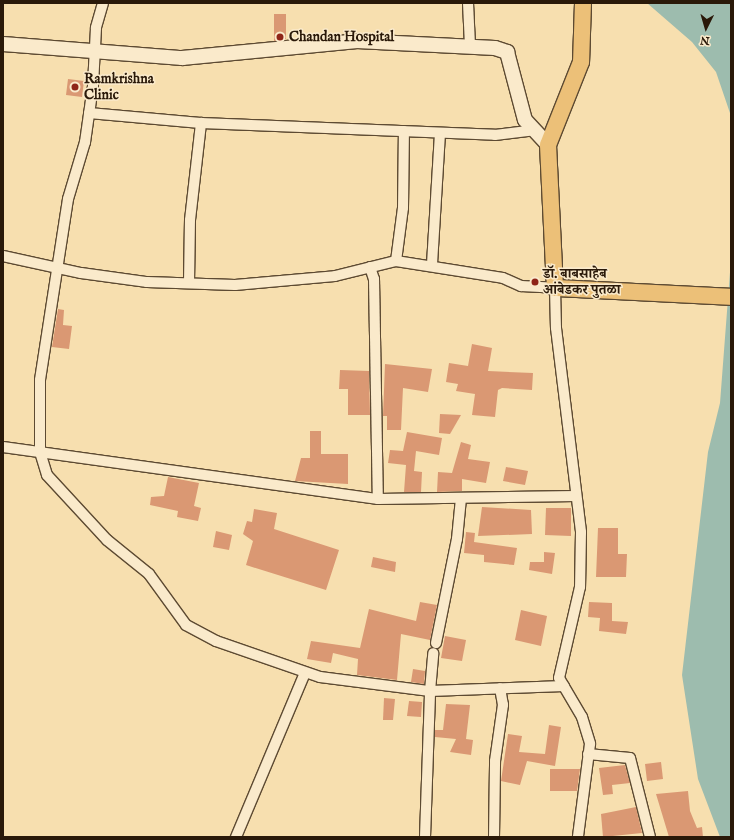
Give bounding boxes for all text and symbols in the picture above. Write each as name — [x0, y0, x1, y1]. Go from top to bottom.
north arrow — [686, 8, 726, 48]
place label: Chandan Hospital — [289, 29, 394, 45]
marker: Chandan Hospital — [274, 31, 286, 43]
text: N — [700, 33, 710, 47]
place label: Ramkrishna Clinic — [84, 71, 154, 104]
marker: Ramkrishna Clinic — [69, 81, 81, 93]
place label: डॉ. बाबसाहेब आंबेडकर पुतळा — [543, 266, 621, 298]
marker: डॉ. बाबसाहेब आंबेडकर पुतळा — [530, 277, 540, 287]

